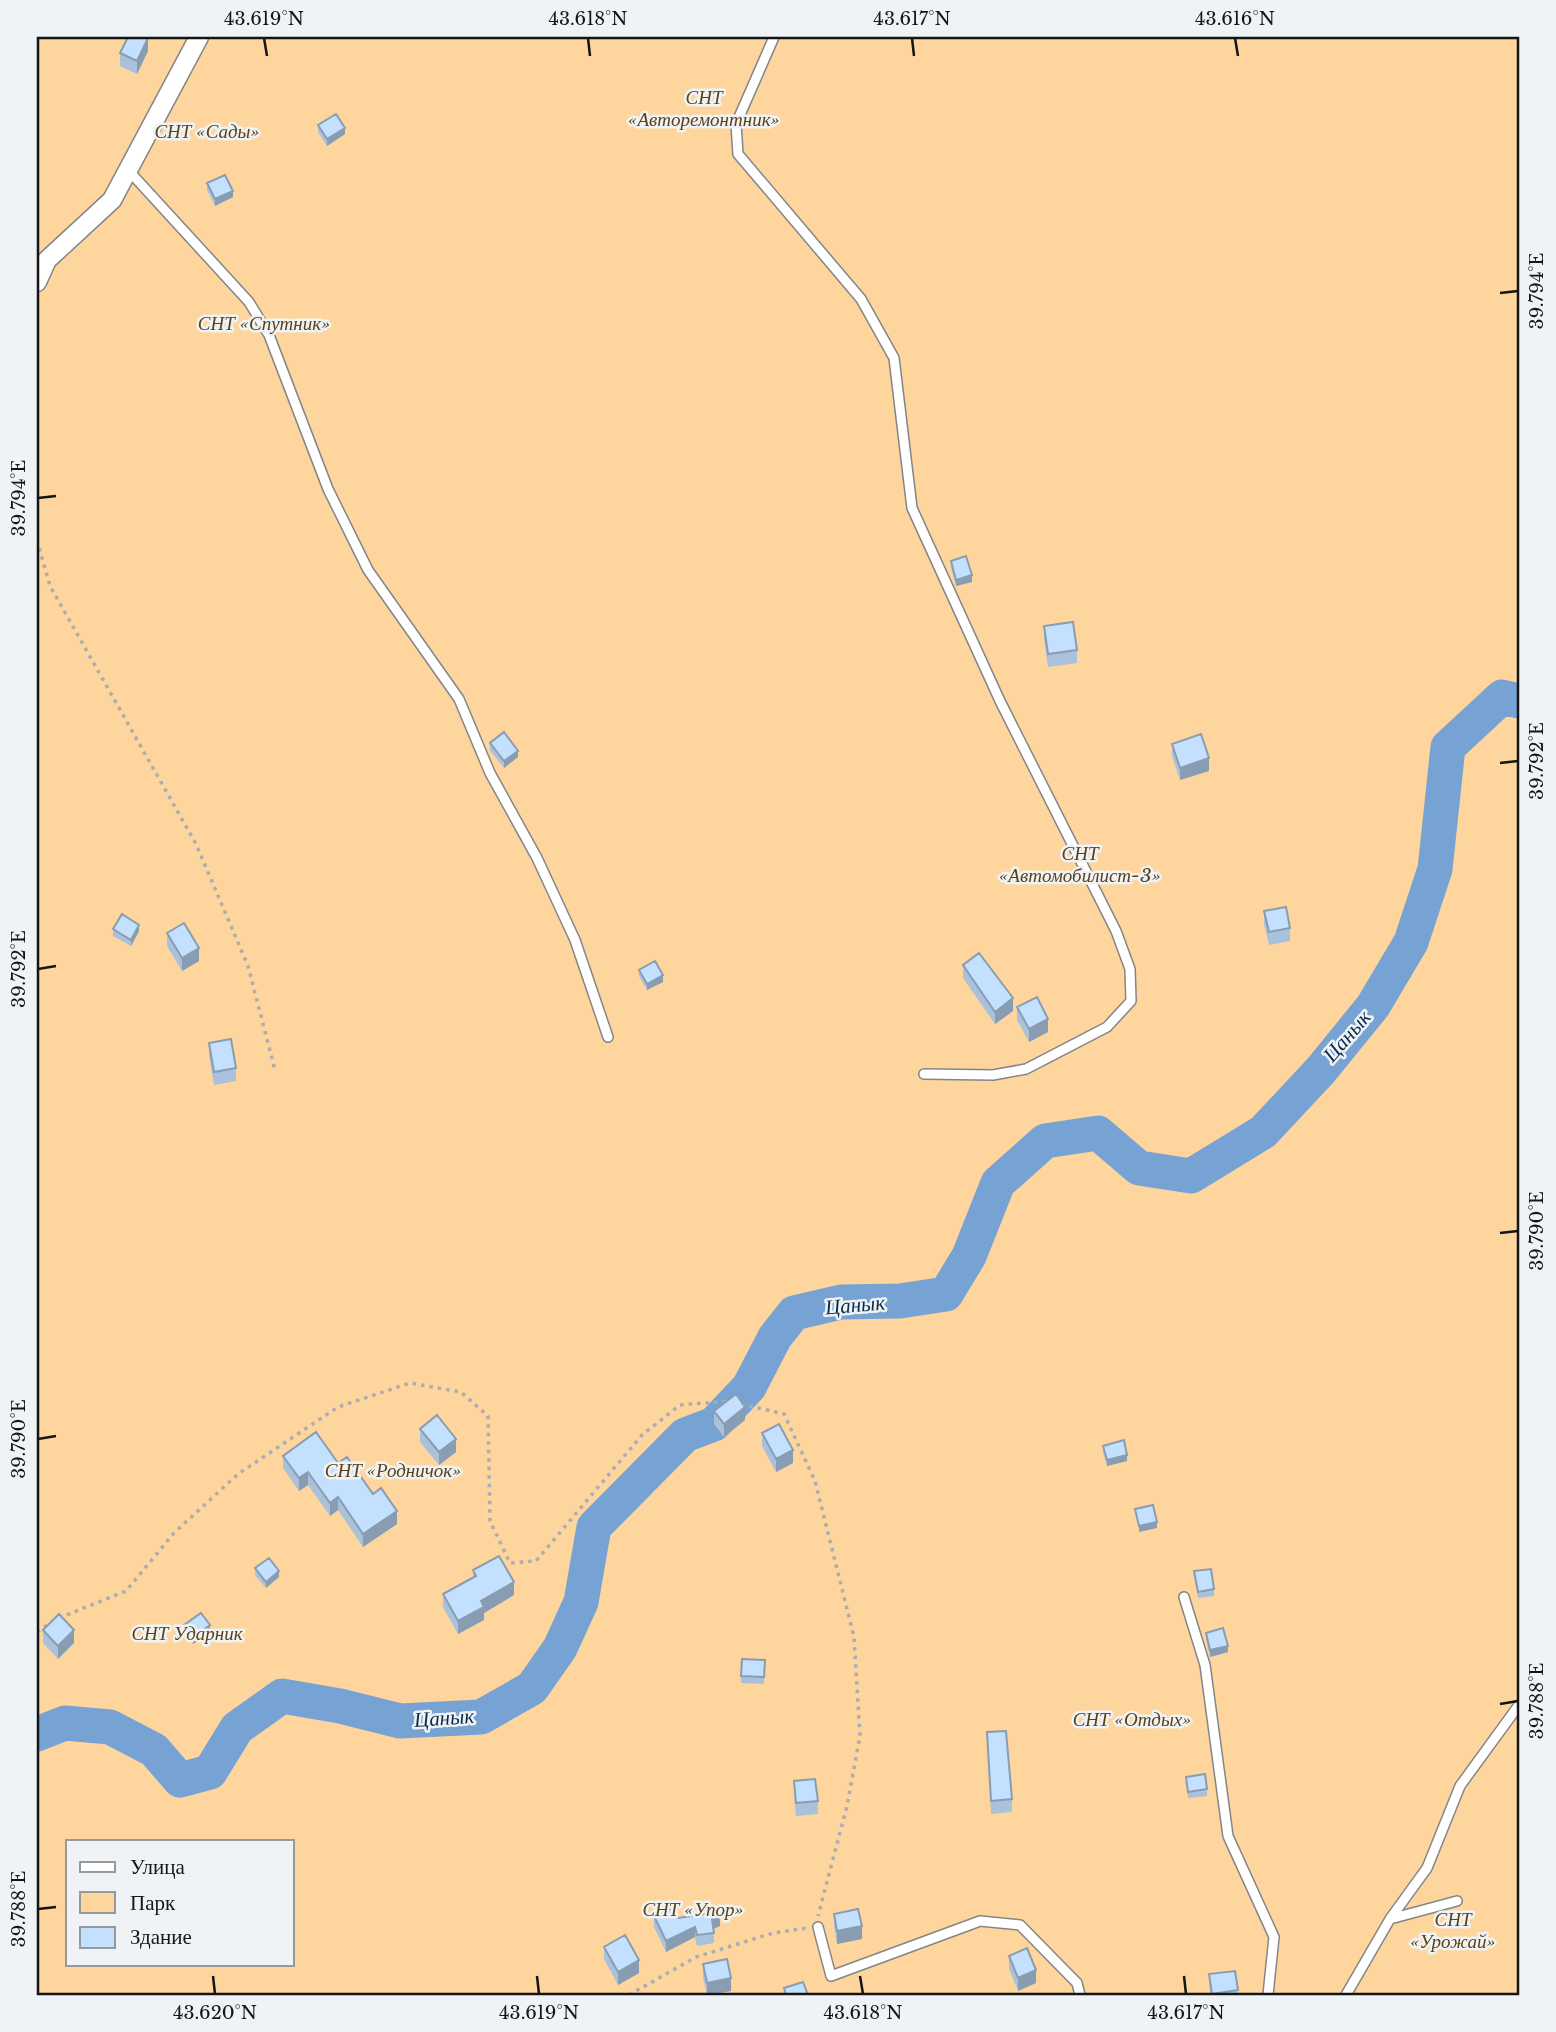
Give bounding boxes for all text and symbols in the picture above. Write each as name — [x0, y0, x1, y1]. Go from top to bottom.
text: 43.619°N — [224, 8, 304, 30]
text: 43.618°N — [548, 8, 628, 30]
text: 43.617°N — [873, 8, 951, 30]
text: 43.616°N — [1195, 8, 1275, 30]
park label: СНТ «Авторемонтник» — [628, 86, 780, 131]
park label: СНТ «Сады» — [154, 120, 260, 143]
text: 39.794°E — [1526, 253, 1548, 329]
park label: СНТ «Спутник» — [198, 312, 330, 335]
text: 39.794°E — [8, 460, 30, 536]
text: 39.792°E — [1526, 722, 1548, 800]
park label: СНТ «Автомобилист-3» — [999, 842, 1161, 887]
text: 39.792°E — [8, 930, 30, 1008]
water label: Цанык — [1317, 1005, 1377, 1068]
text: 39.790°E — [1526, 1191, 1548, 1271]
water label: Цанык — [823, 1289, 886, 1321]
text: 39.790°E — [8, 1399, 30, 1479]
park label: СНТ «Родничок» — [325, 1459, 461, 1482]
park label: СНТ Ударник — [131, 1622, 244, 1645]
text: 39.788°E — [1526, 1663, 1548, 1739]
water label: Цанык — [412, 1703, 475, 1733]
park label: СНТ «Отдых» — [1073, 1708, 1191, 1731]
legend — [66, 1840, 294, 1966]
text: Улица — [130, 1854, 185, 1880]
text: 39.788°E — [8, 1871, 30, 1947]
text: Парк — [130, 1890, 176, 1916]
park label: СНТ «Упор» — [642, 1898, 744, 1921]
park label: СНТ «Урожай» — [1410, 1908, 1496, 1953]
text: Здание — [130, 1924, 192, 1950]
text: 43.620°N — [173, 2002, 257, 2024]
text: 43.619°N — [499, 2002, 579, 2024]
text: 43.618°N — [823, 2002, 903, 2024]
text: 43.617°N — [1147, 2002, 1225, 2024]

